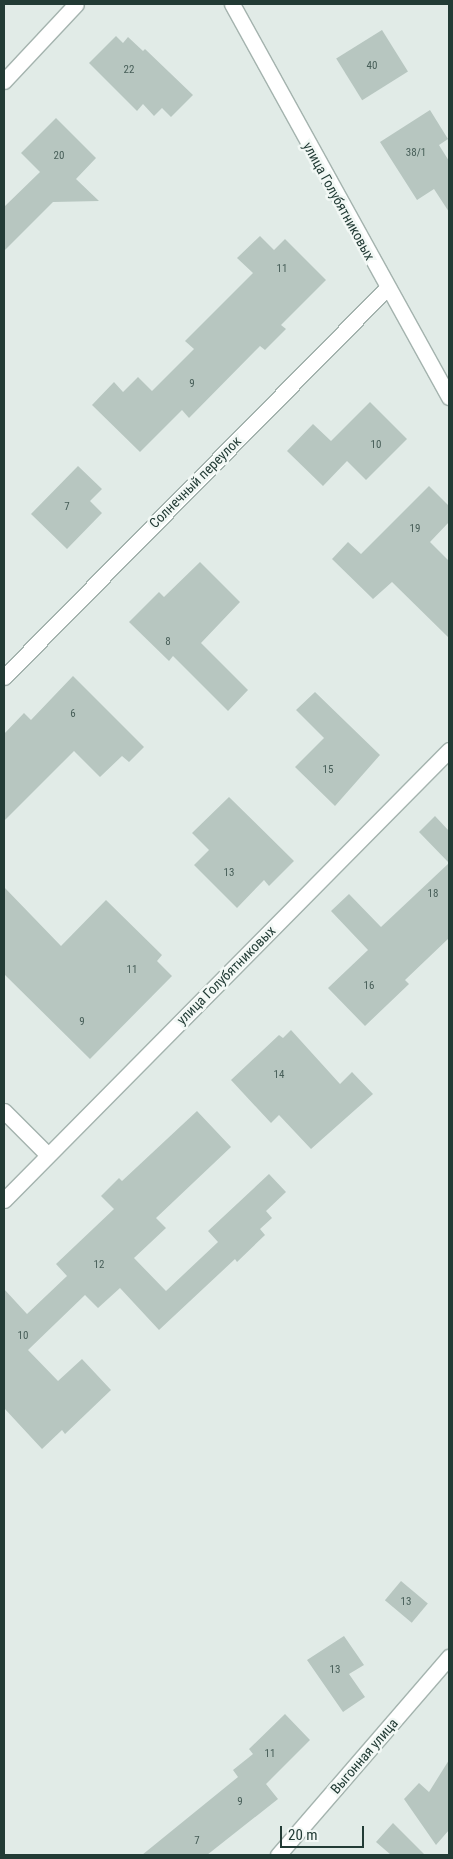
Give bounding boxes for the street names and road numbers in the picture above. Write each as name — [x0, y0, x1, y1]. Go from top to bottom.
street label: улица Голубятниковых — [300, 139, 378, 263]
street label: Солнечный переулок — [146, 433, 244, 531]
street label: улица Голубятниковых — [173, 922, 279, 1028]
street label: Выгонная улица — [327, 1715, 401, 1797]

